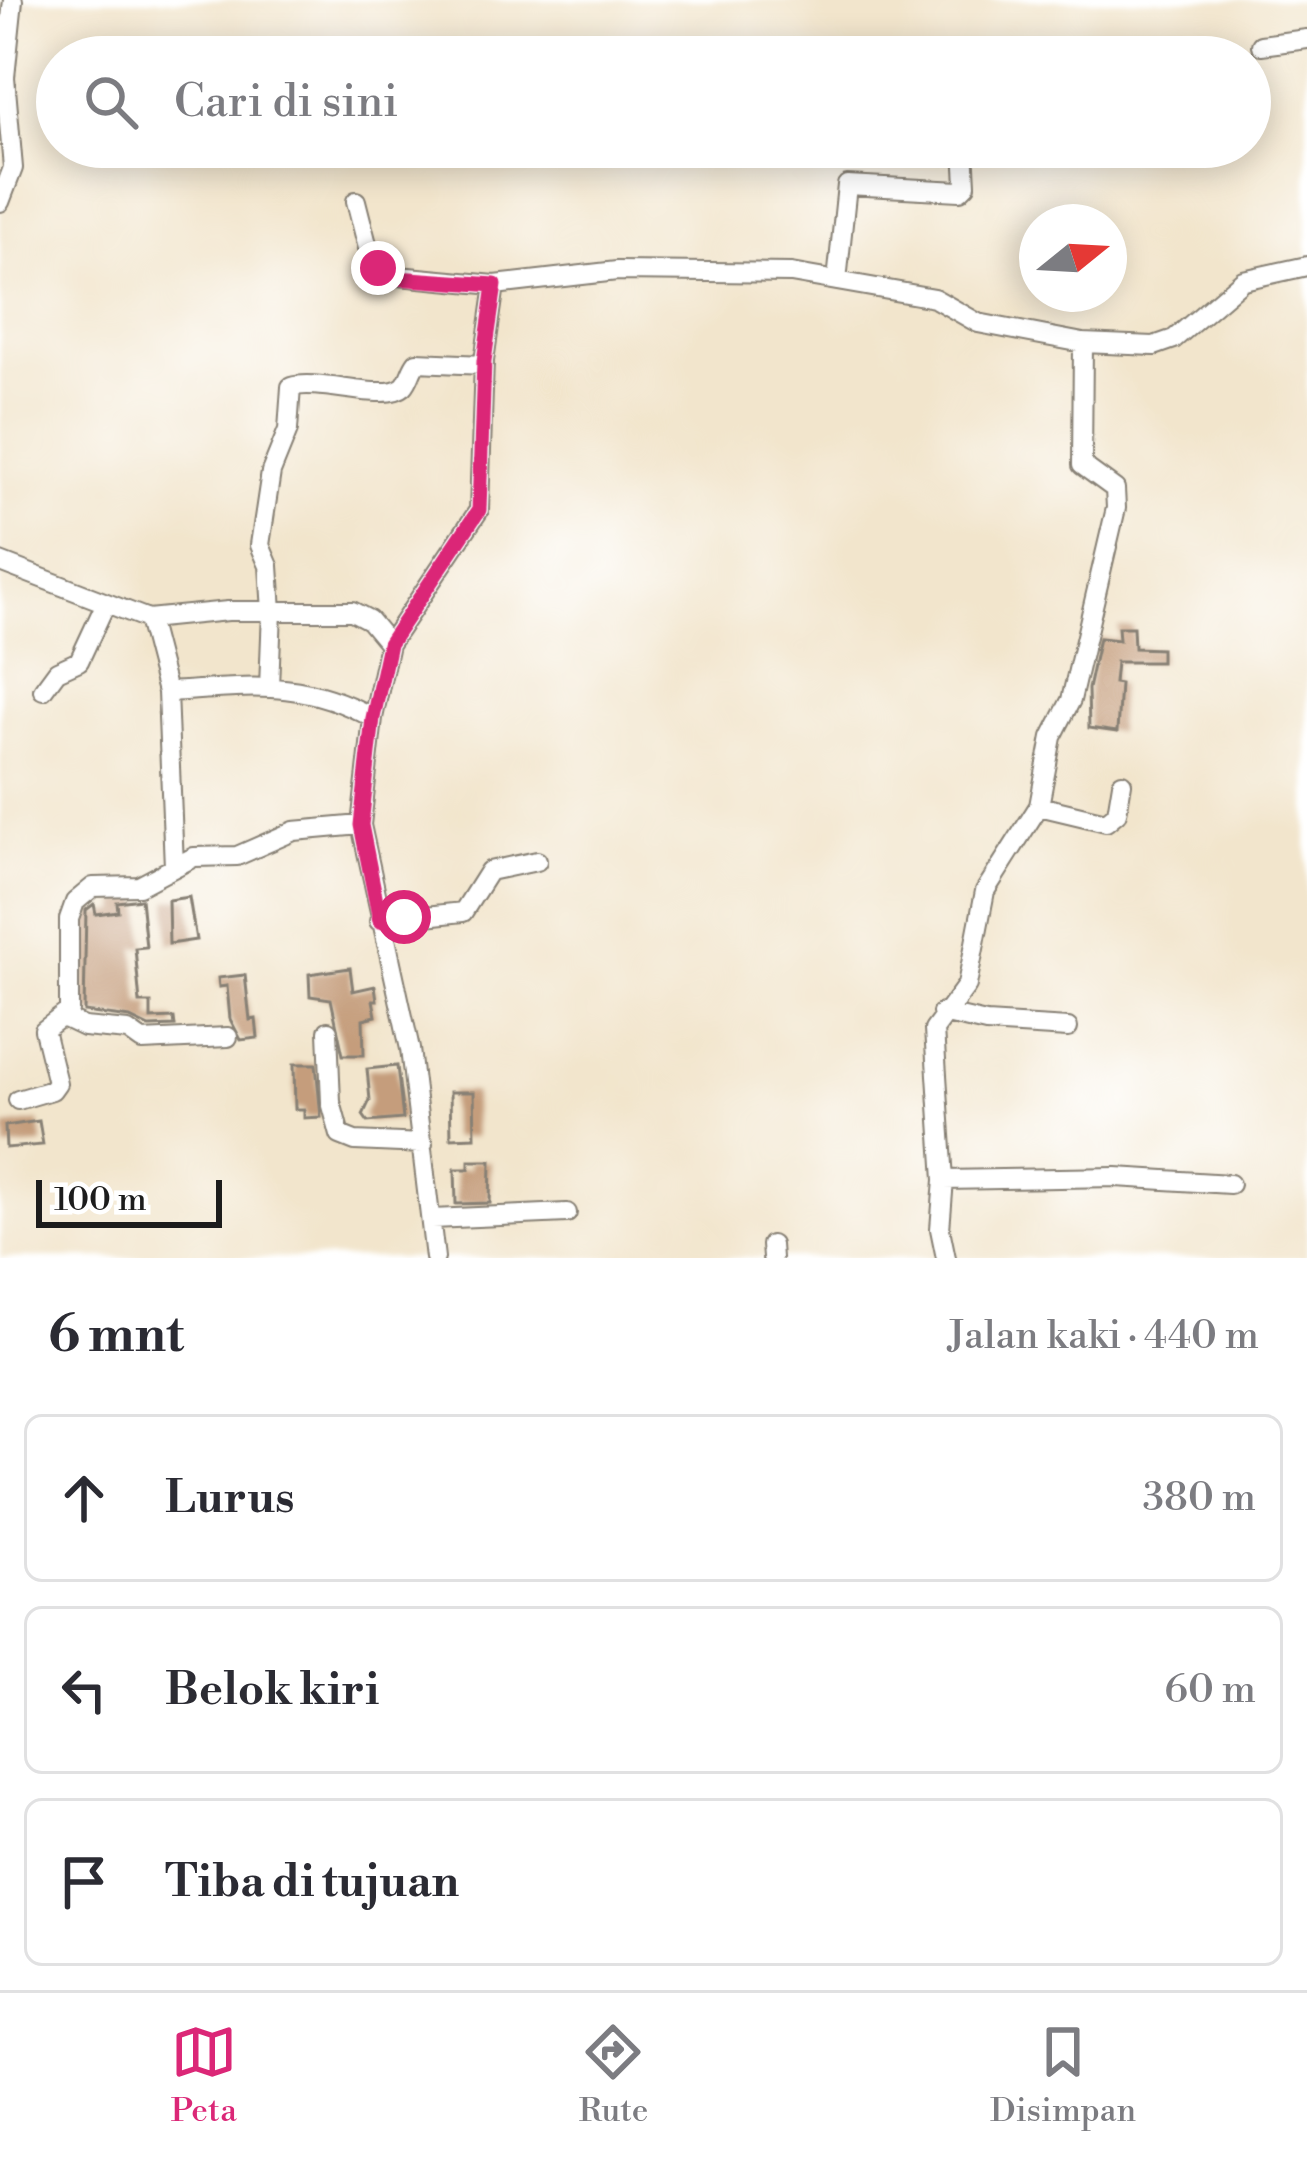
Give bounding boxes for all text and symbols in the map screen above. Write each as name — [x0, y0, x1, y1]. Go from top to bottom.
search box — [36, 36, 1271, 168]
icon: search — [78, 69, 144, 135]
text: Cari di sini — [174, 74, 398, 131]
north arrow — [1019, 204, 1127, 312]
route end — [351, 241, 405, 295]
route start — [377, 890, 431, 944]
scale bar — [36, 1174, 222, 1227]
text: 100 m — [54, 1180, 147, 1221]
text: 6 mnt — [48, 1304, 184, 1368]
text: Jalan kaki · 440 m — [948, 1312, 1259, 1361]
icon: ahead — [51, 1465, 117, 1531]
text: Lurus — [165, 1470, 295, 1527]
text: 380 m — [1143, 1474, 1256, 1523]
icon: left — [51, 1657, 117, 1723]
text: Belok kiri — [165, 1662, 379, 1719]
text: 60 m — [1164, 1666, 1256, 1715]
icon: arrive — [51, 1849, 117, 1915]
text: Tiba di tujuan — [165, 1854, 459, 1911]
tab: Peta — [171, 2019, 237, 2132]
tab: Rute — [579, 2019, 648, 2132]
tab: Disimpan — [990, 2019, 1136, 2132]

